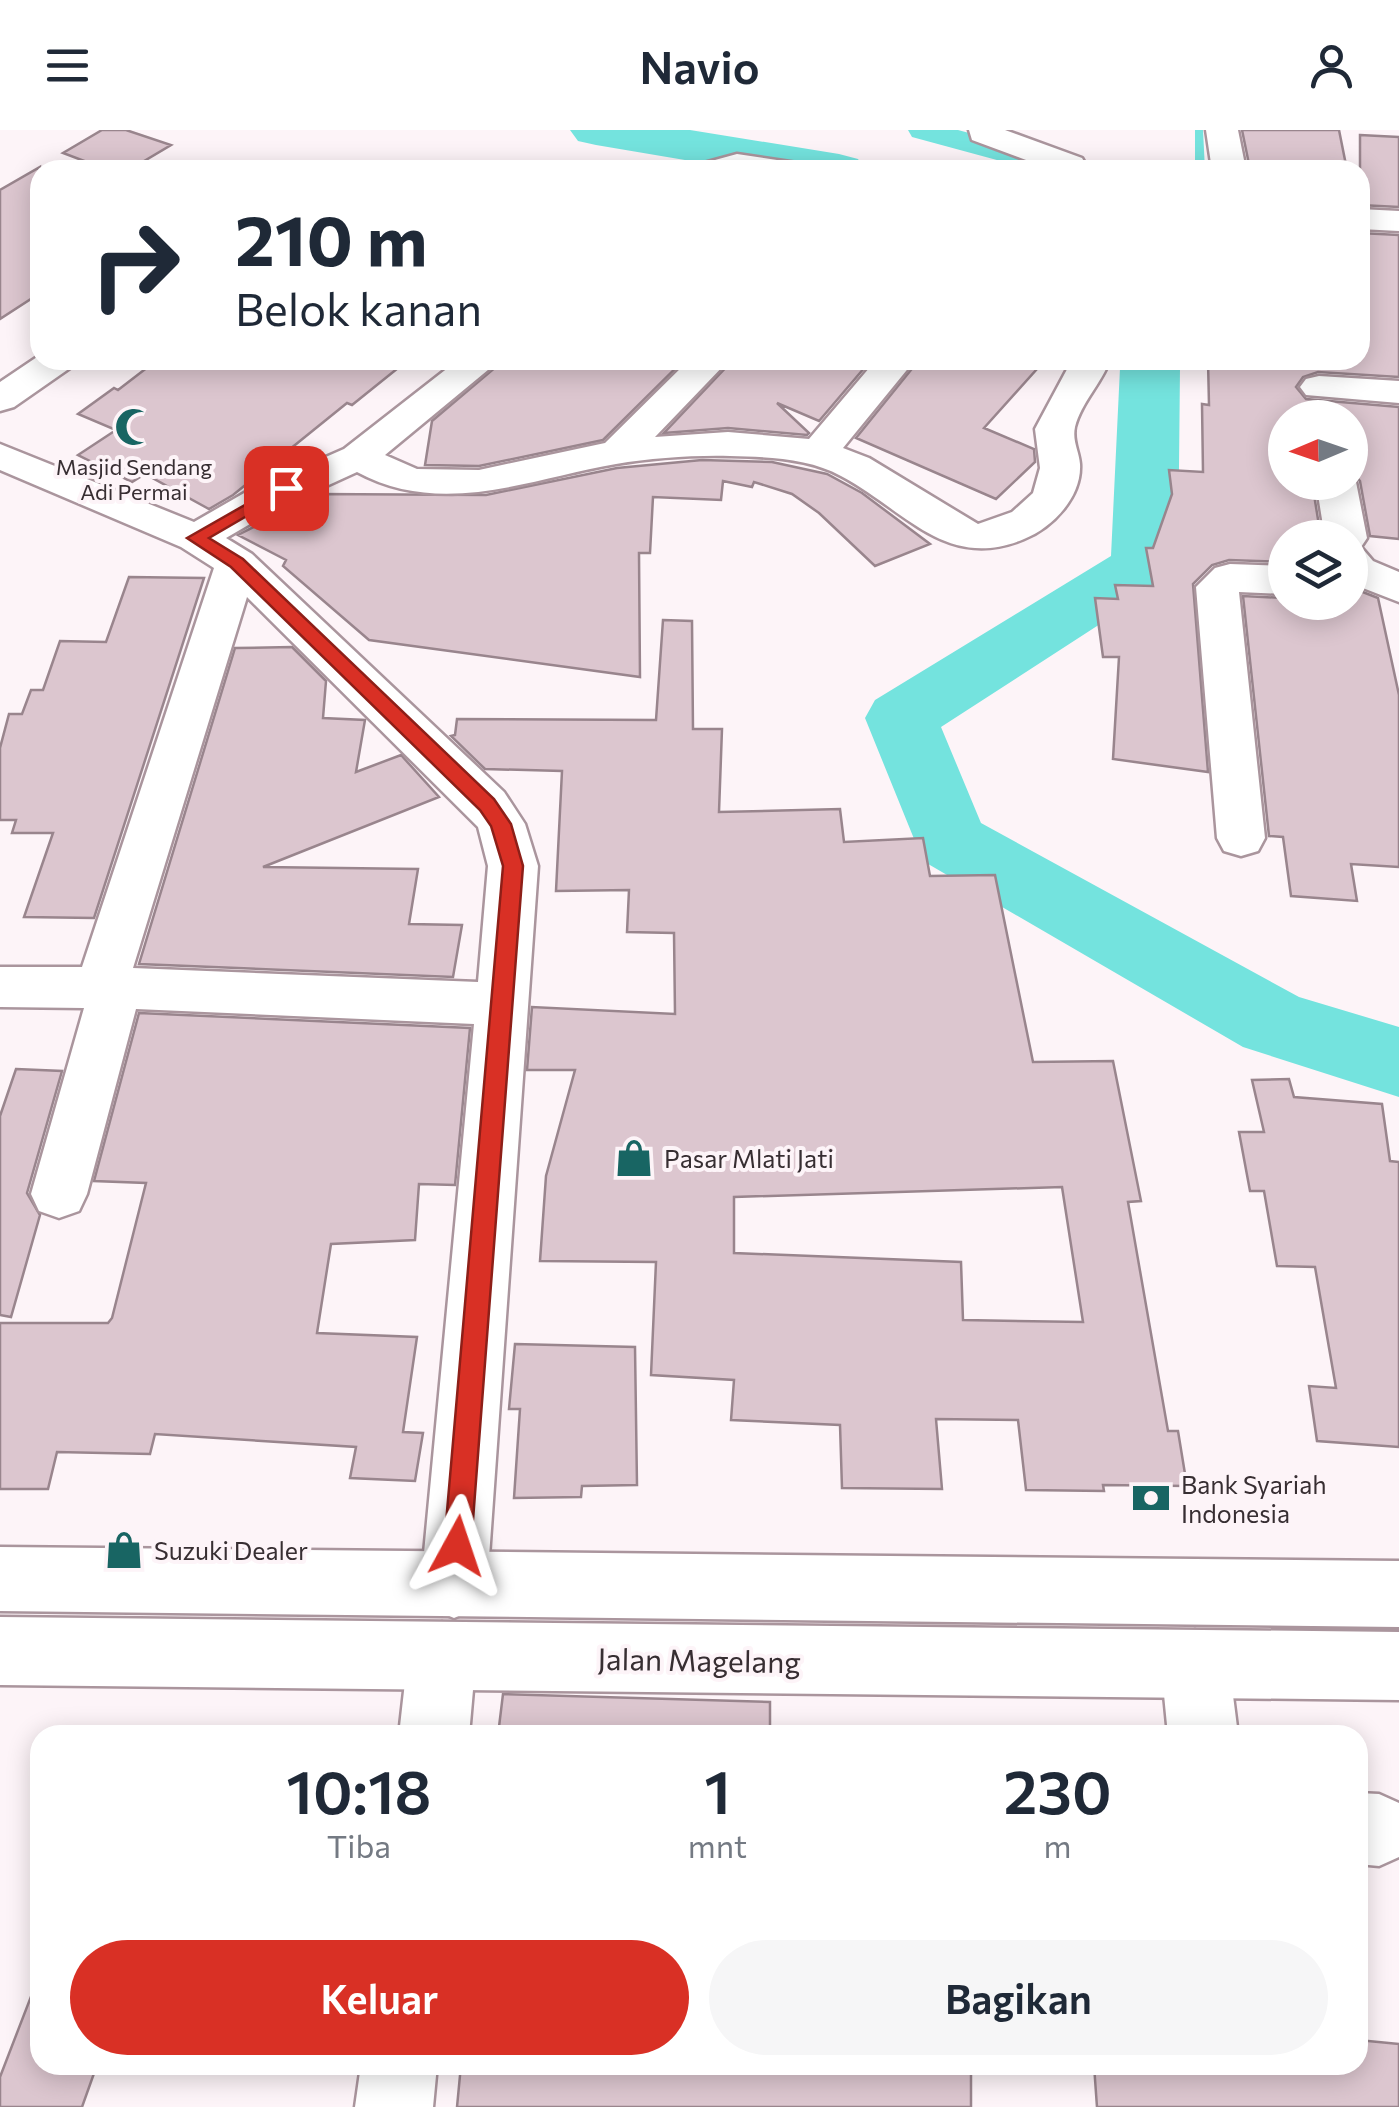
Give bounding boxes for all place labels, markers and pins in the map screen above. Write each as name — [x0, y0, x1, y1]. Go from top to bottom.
mosque icon: Masjid Sendang Adi Permai — [113, 406, 155, 448]
pin — [244, 446, 329, 531]
place label: Masjid Sendang Adi Permai — [56, 453, 212, 505]
shop icon: Pasar Mlati Jati — [613, 1137, 655, 1179]
place label: Pasar Mlati Jati — [664, 1143, 834, 1173]
place label: Bank Syariah Indonesia — [1181, 1469, 1327, 1528]
bank icon: Bank Syariah Indonesia — [1130, 1477, 1172, 1519]
shop icon: Suzuki Dealer — [103, 1529, 145, 1571]
place label: Suzuki Dealer — [154, 1535, 308, 1565]

